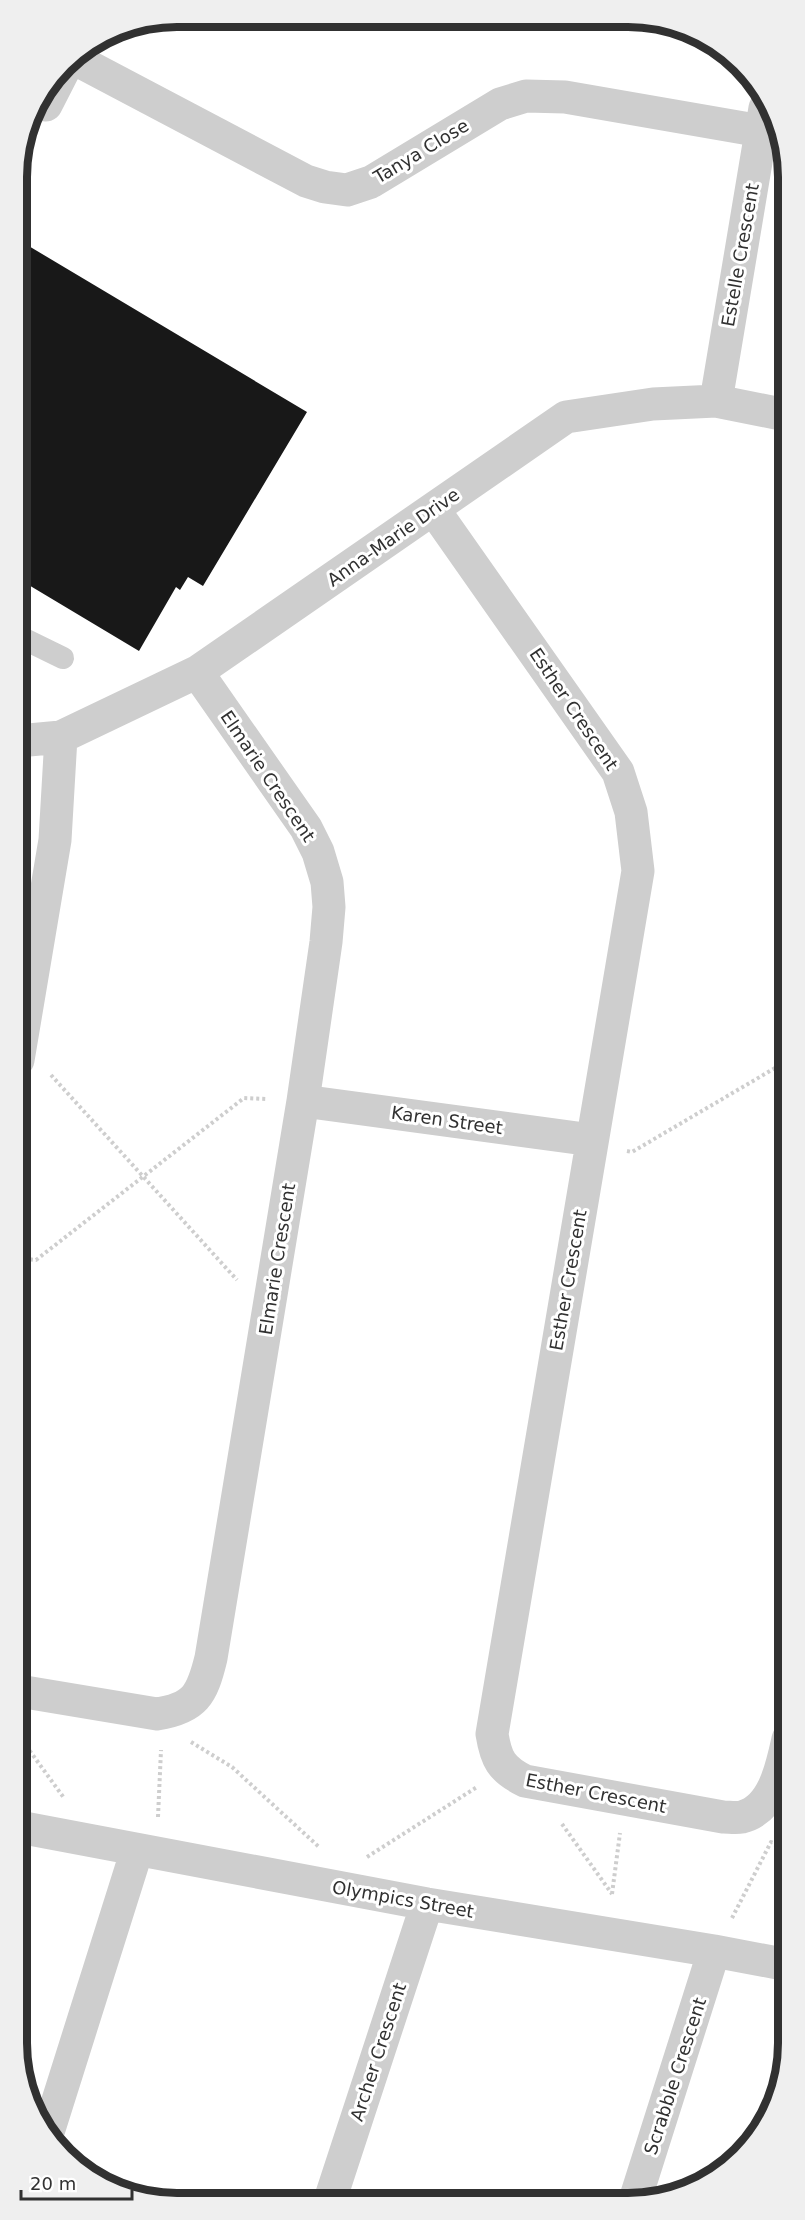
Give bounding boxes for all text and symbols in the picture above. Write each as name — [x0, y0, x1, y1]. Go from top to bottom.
street label: Tanya Close — [369, 114, 472, 188]
street label: Estelle Crescent — [717, 182, 763, 328]
street label: Anna-Marie Drive — [323, 484, 463, 590]
street label: Esther Crescent — [525, 644, 623, 774]
street label: Elmarie Crescent — [216, 706, 320, 846]
street label: Karen Street — [390, 1102, 504, 1138]
street label: Elmarie Crescent — [255, 1181, 299, 1337]
street label: Esther Crescent — [545, 1208, 591, 1352]
street label: Esther Crescent — [524, 1769, 668, 1817]
street label: Olympics Street — [331, 1876, 475, 1922]
street label: Archer Crescent — [346, 1980, 410, 2124]
street label: Scrabble Crescent — [640, 1995, 710, 2157]
scale bar — [21, 2163, 132, 2201]
text: 20 m — [30, 2173, 76, 2194]

